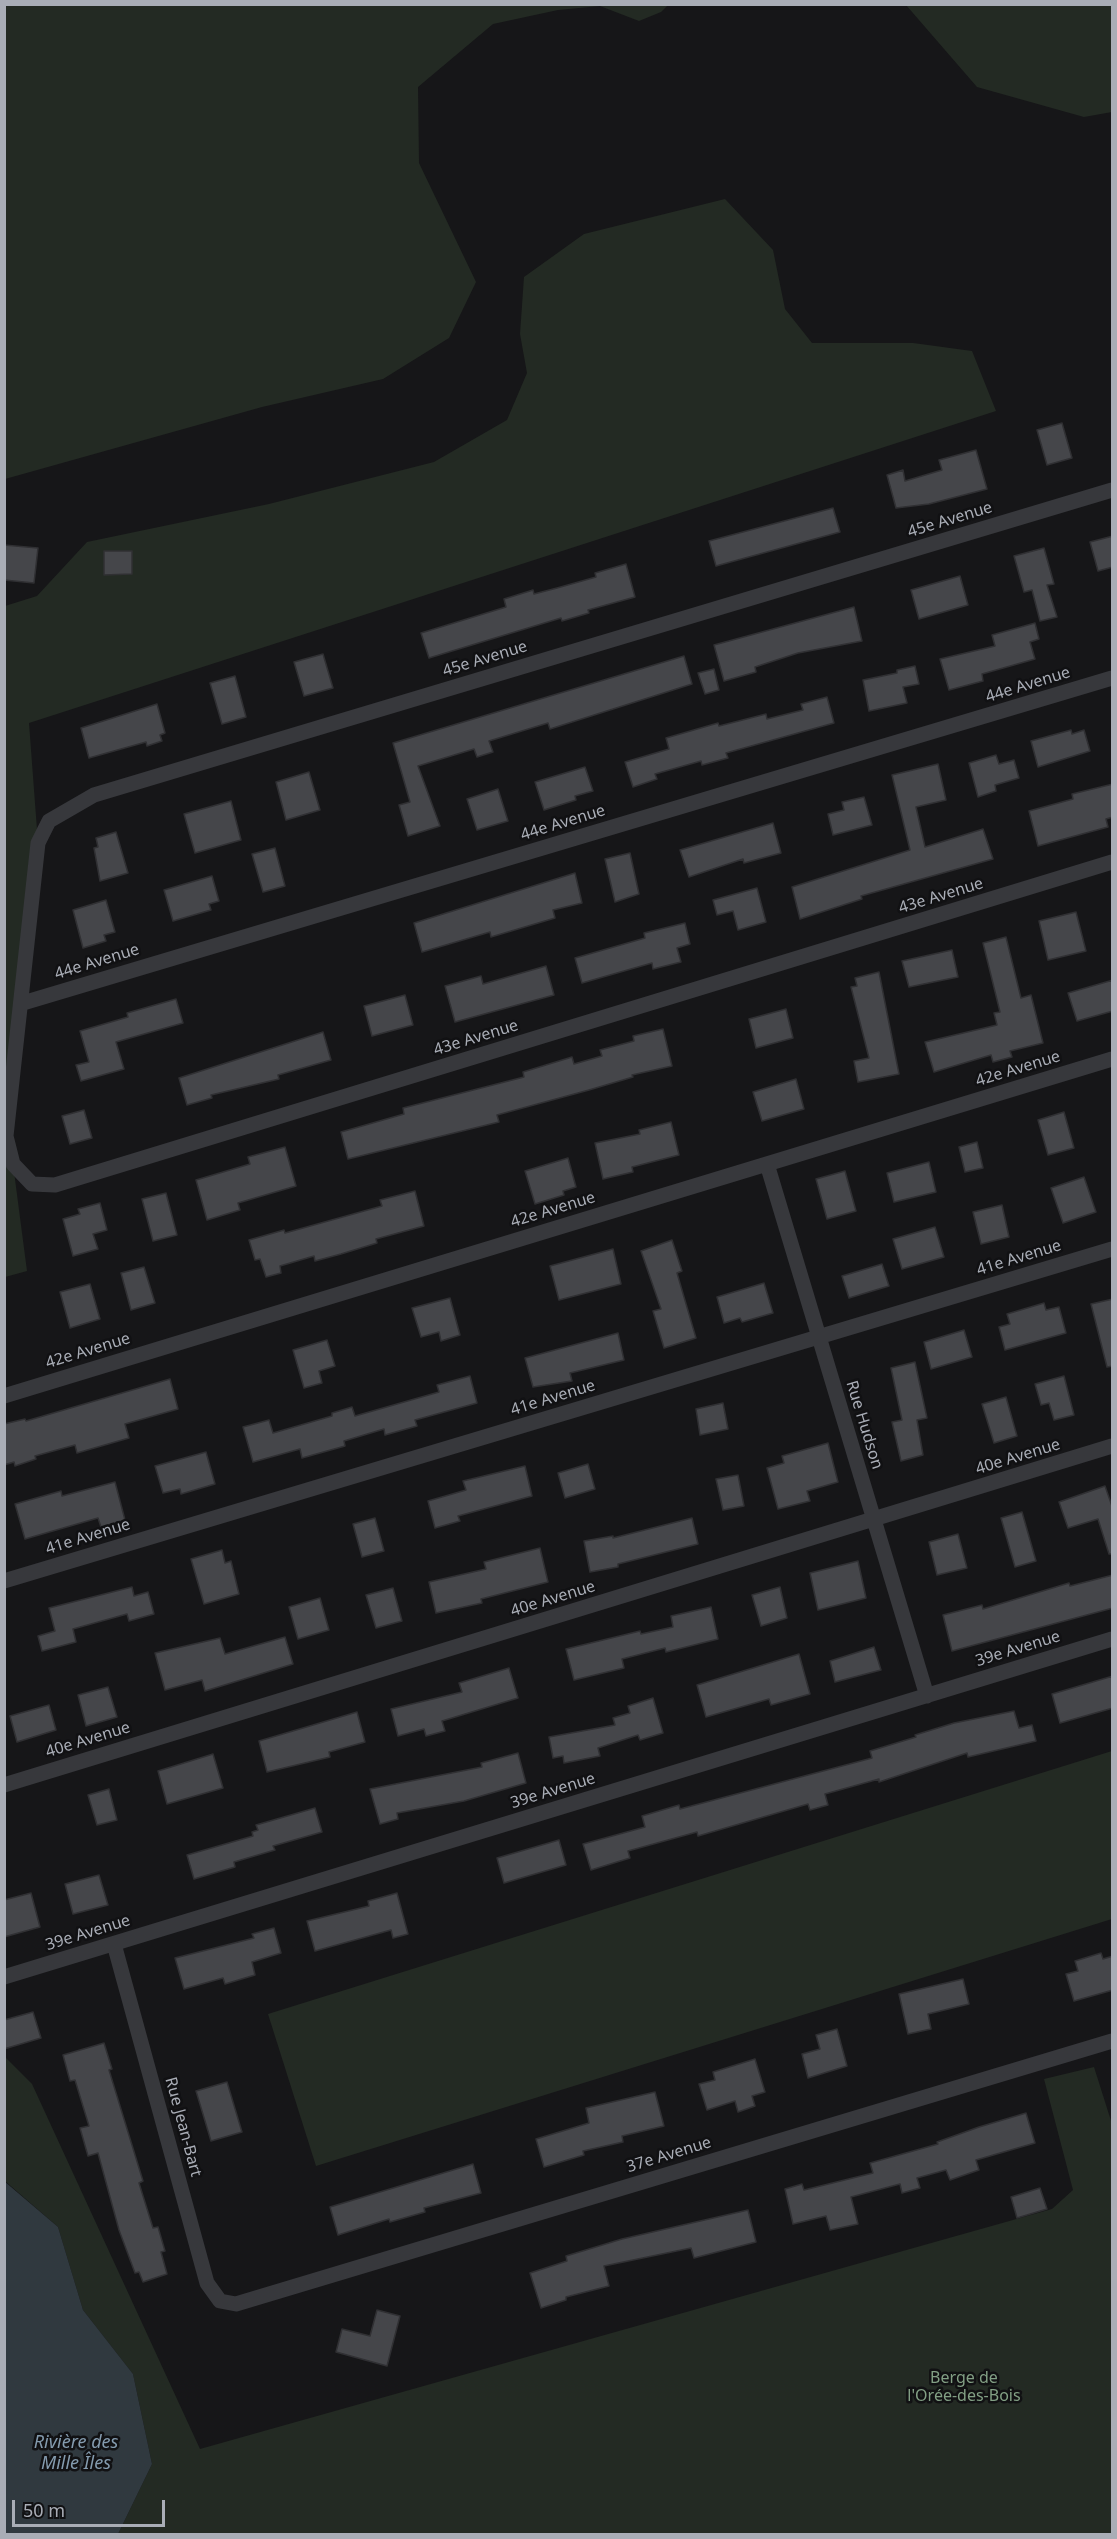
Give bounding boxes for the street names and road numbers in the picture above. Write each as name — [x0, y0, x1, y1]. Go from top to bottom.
street label: 45e Avenue — [905, 498, 995, 542]
street label: 45e Avenue — [440, 637, 530, 681]
street label: 44e Avenue — [983, 663, 1073, 707]
street label: 44e Avenue — [518, 801, 608, 845]
street label: 43e Avenue — [896, 874, 986, 918]
street label: 44e Avenue — [52, 940, 142, 984]
street label: 43e Avenue — [431, 1016, 521, 1060]
street label: 42e Avenue — [973, 1047, 1063, 1091]
street label: 42e Avenue — [508, 1188, 598, 1232]
street label: 41e Avenue — [974, 1236, 1064, 1280]
street label: 42e Avenue — [43, 1329, 133, 1373]
street label: 41e Avenue — [508, 1376, 598, 1420]
street label: Rue Hudson — [841, 1378, 887, 1472]
street label: 40e Avenue — [973, 1435, 1063, 1479]
street label: 41e Avenue — [43, 1515, 133, 1559]
street label: 40e Avenue — [508, 1577, 598, 1621]
street label: 39e Avenue — [973, 1627, 1063, 1671]
street label: 40e Avenue — [43, 1718, 133, 1762]
street label: 39e Avenue — [508, 1769, 598, 1813]
street label: 39e Avenue — [43, 1911, 133, 1955]
street label: Rue Jean-Bart — [161, 2075, 205, 2179]
street label: 37e Avenue — [624, 2133, 714, 2177]

